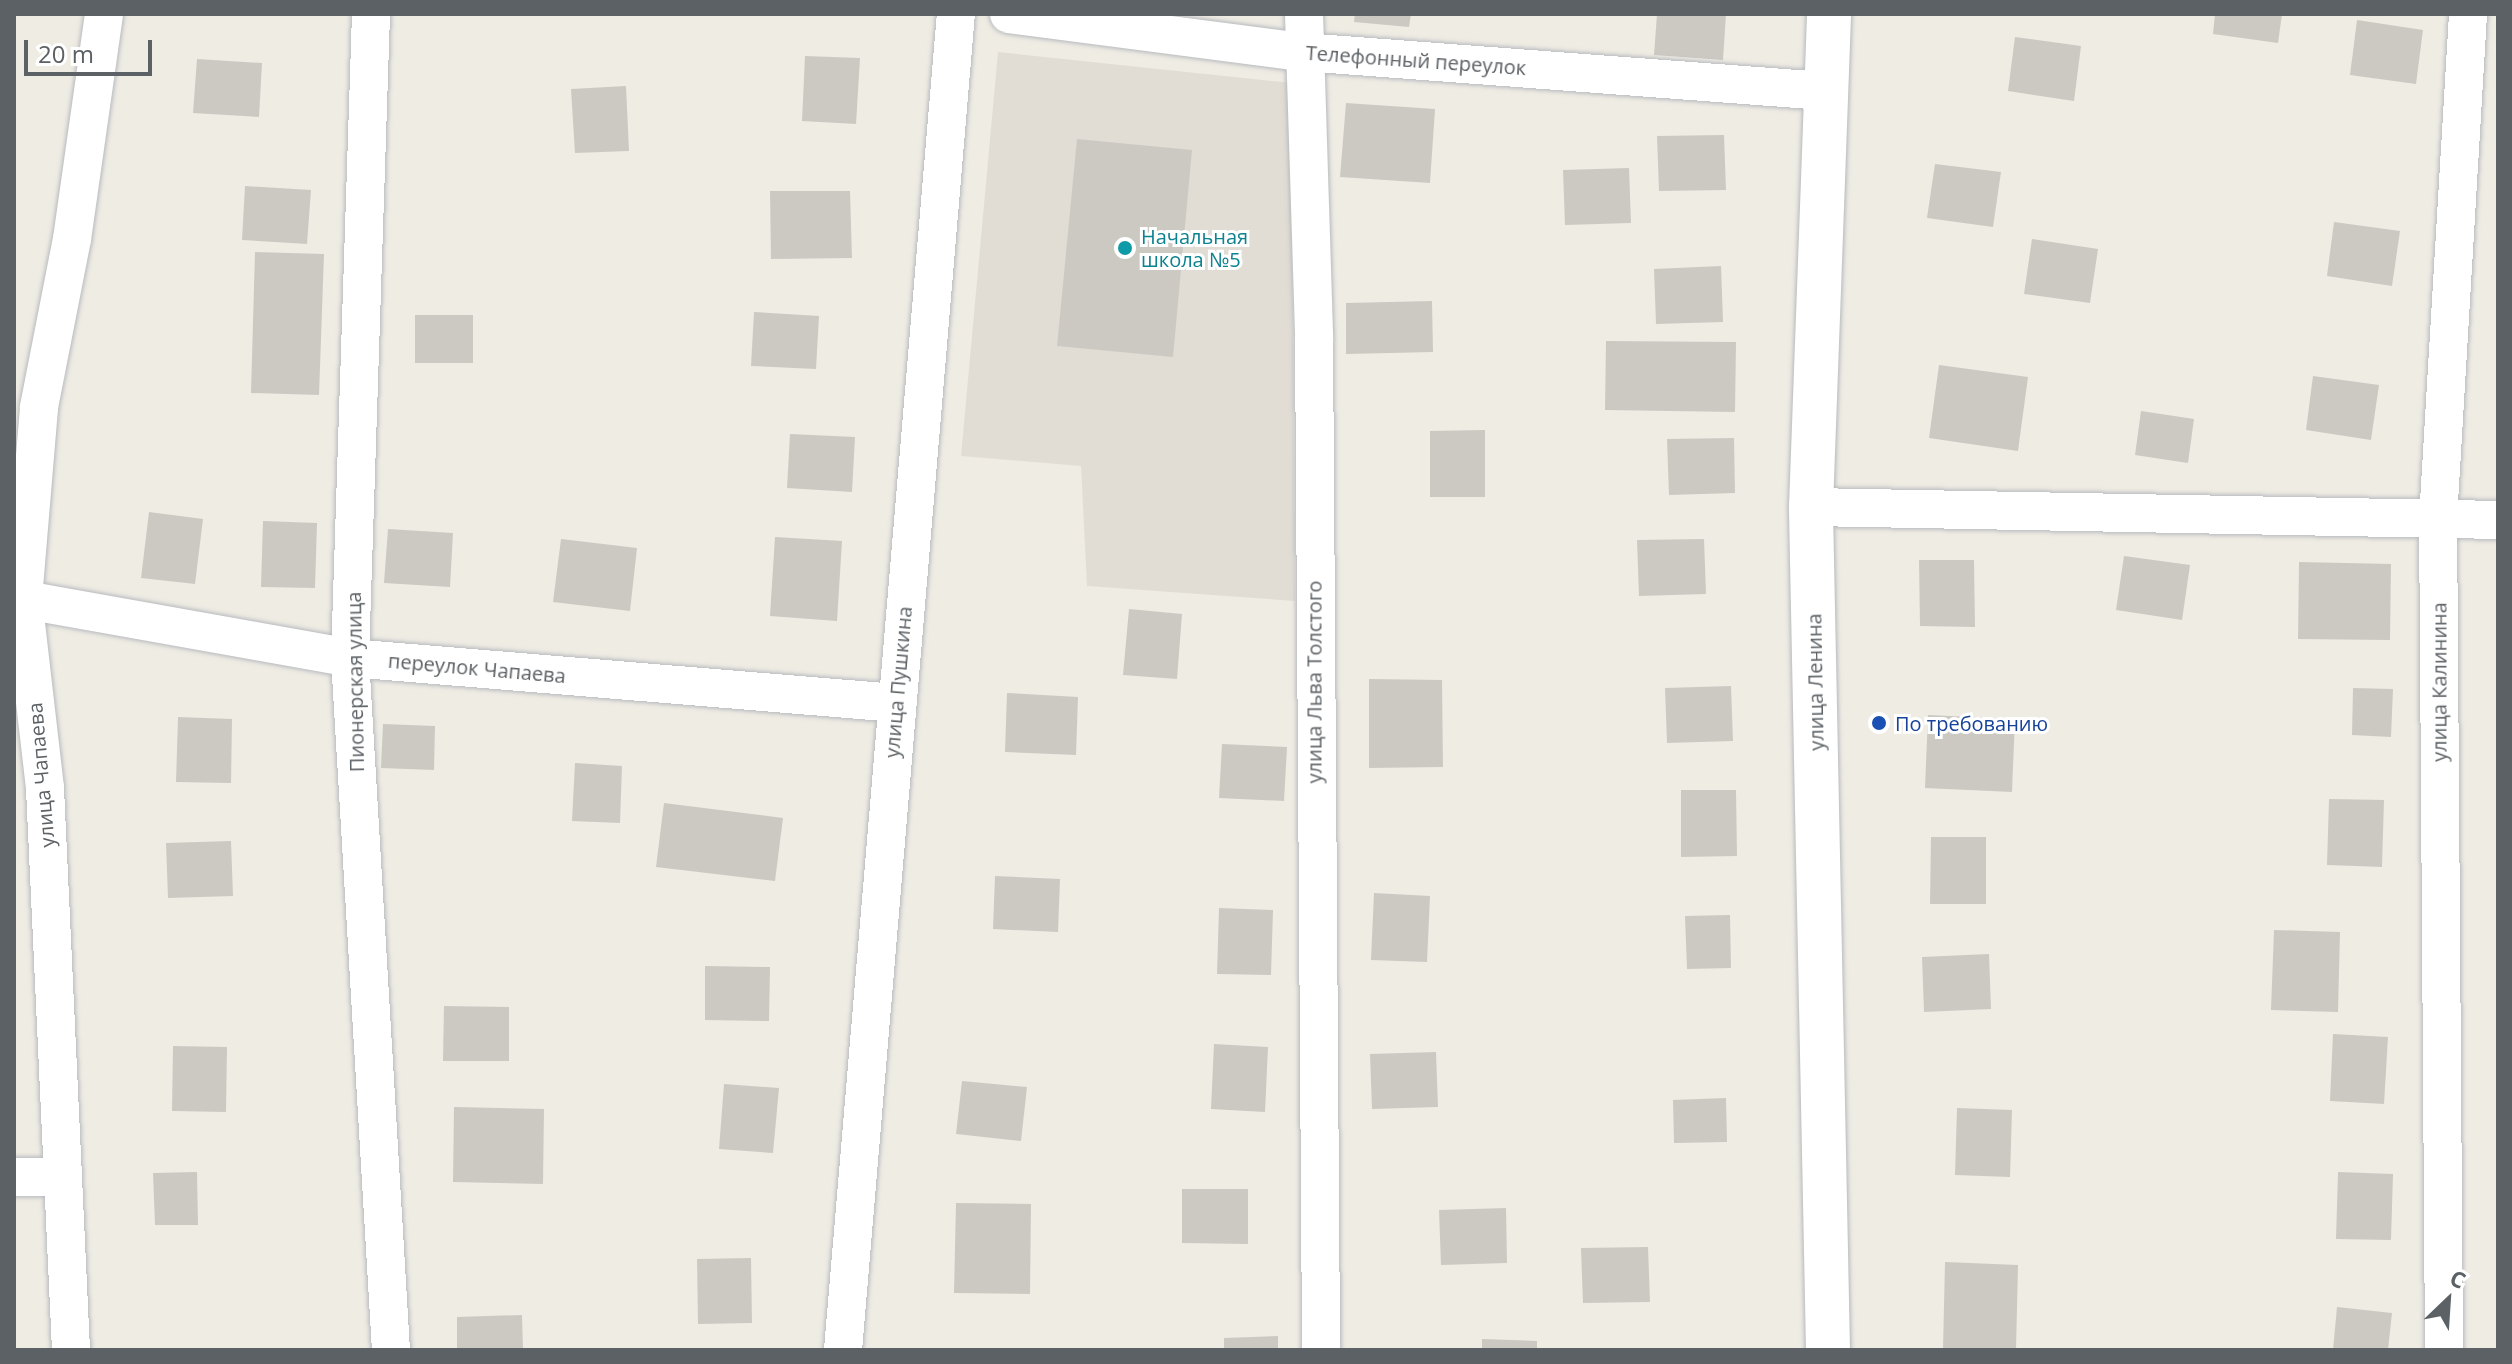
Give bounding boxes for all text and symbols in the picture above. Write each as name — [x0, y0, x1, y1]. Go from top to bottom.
scale bar — [28, 24, 156, 74]
text: 20 m — [38, 37, 94, 70]
street label: Телефонный переулок — [1305, 40, 1527, 80]
place label: Начальная школа №5 — [1141, 224, 1248, 271]
marker: Начальная школа №5 — [1116, 239, 1134, 257]
street label: улица Льва Толстого — [1302, 581, 1326, 783]
street label: Пионерская улица — [341, 592, 369, 772]
street label: улица Калинина — [2427, 602, 2451, 762]
street label: улица Пушкина — [879, 605, 917, 759]
street label: улица Ленина — [1802, 613, 1828, 751]
street label: переулок Чапаева — [387, 648, 567, 688]
street label: улица Чапаева — [23, 702, 59, 848]
place label: По требованию — [1895, 711, 2048, 735]
marker: По требованию — [1870, 714, 1888, 732]
north arrow — [2408, 1260, 2488, 1340]
text: С — [2445, 1262, 2471, 1295]

